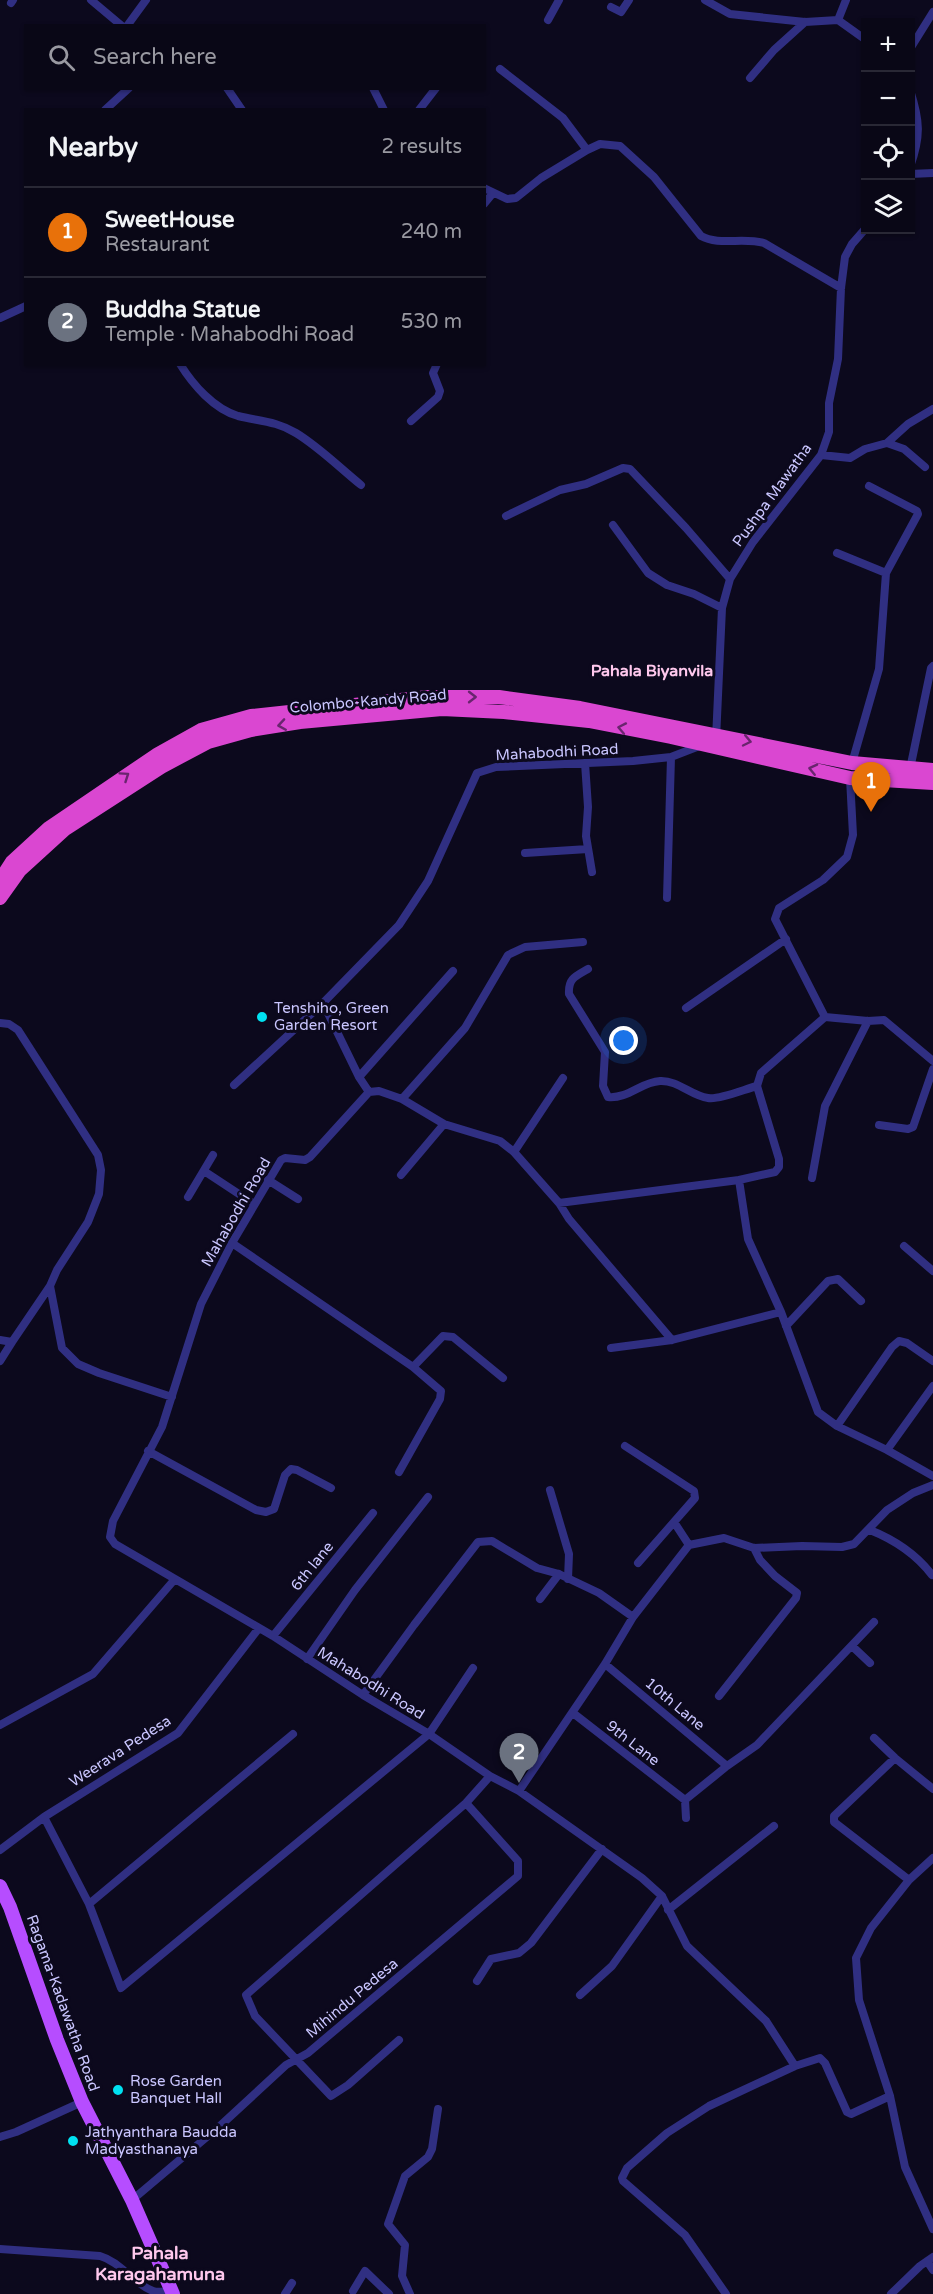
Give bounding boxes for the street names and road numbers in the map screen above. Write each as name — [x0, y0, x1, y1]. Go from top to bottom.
street label: Pushpa Mawatha — [728, 440, 816, 550]
street label: Colombo-Kandy Road — [289, 685, 447, 717]
street label: Mahabodhi Road — [495, 740, 619, 764]
street label: Mahabodhi Road — [197, 1154, 275, 1270]
street label: 6th lane — [287, 1538, 337, 1594]
street label: Mahabodhi Road — [314, 1643, 428, 1723]
street label: 10th Lane — [642, 1674, 708, 1734]
street label: Weerava Pedesa — [66, 1711, 174, 1791]
street label: 9th Lane — [603, 1717, 663, 1769]
street label: Ragama-Kadawatha Road — [23, 1912, 103, 2094]
street label: Mihindu Pedesa — [302, 1954, 402, 2042]

